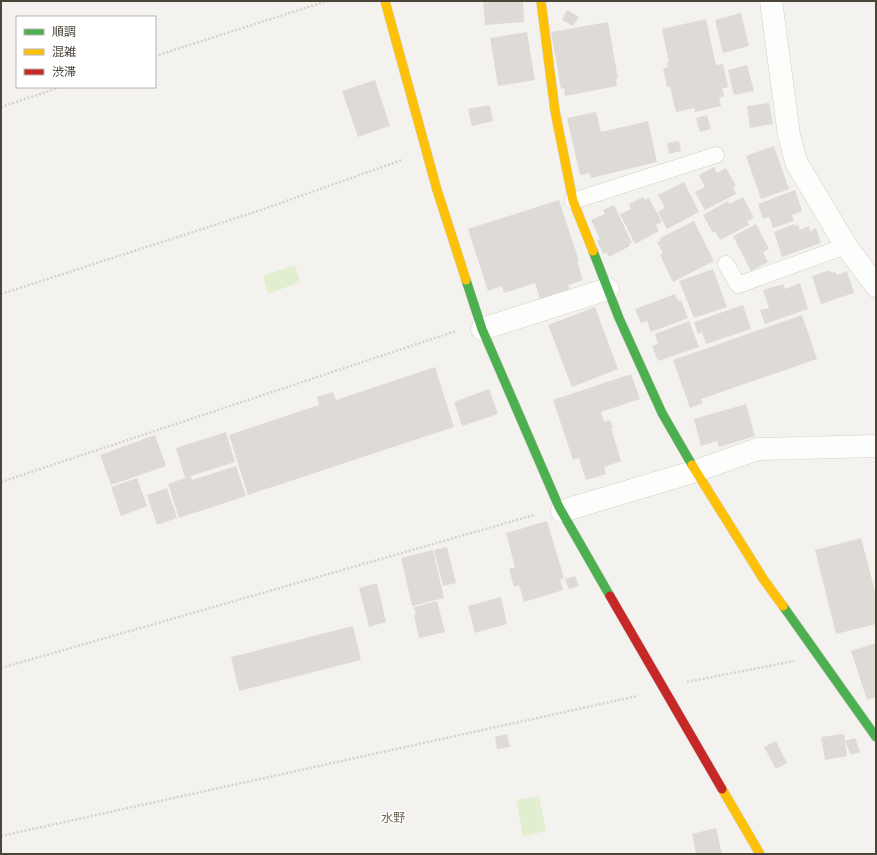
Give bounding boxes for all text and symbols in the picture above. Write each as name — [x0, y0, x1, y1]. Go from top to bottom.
legend — [16, 16, 156, 88]
text: 順調 — [52, 25, 76, 39]
text: 混雑 — [52, 45, 76, 59]
text: 渋滞 — [52, 65, 76, 79]
district label: 水野 — [381, 811, 405, 825]

